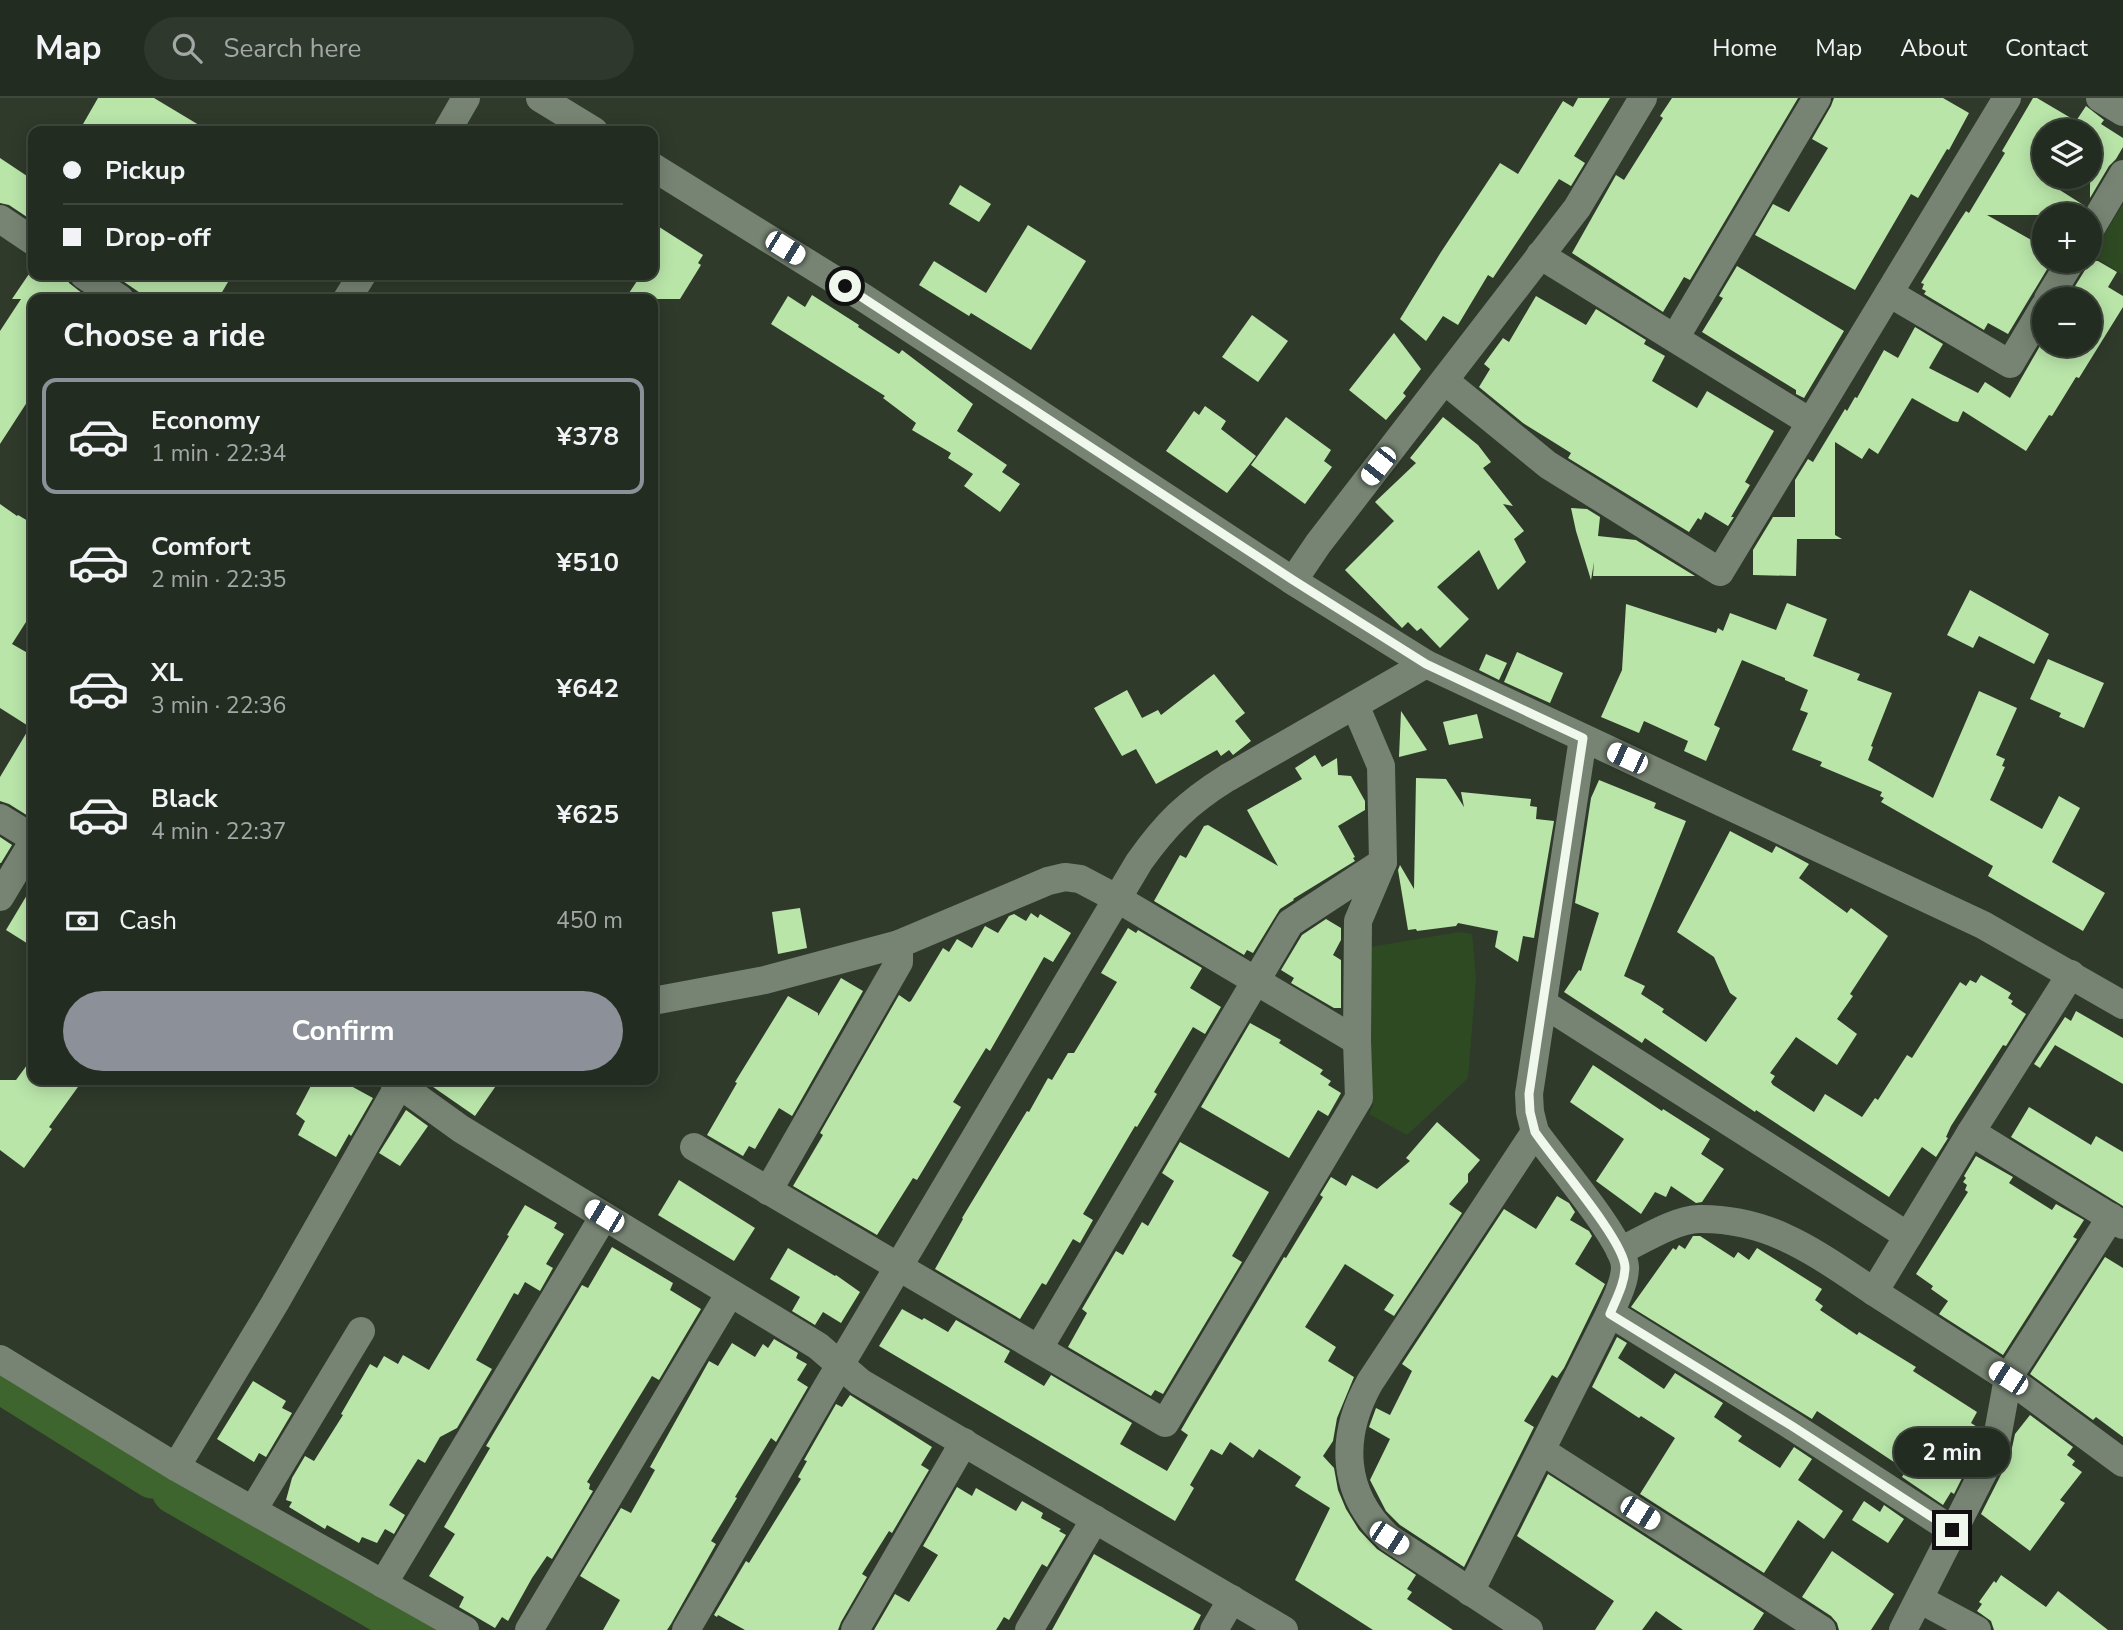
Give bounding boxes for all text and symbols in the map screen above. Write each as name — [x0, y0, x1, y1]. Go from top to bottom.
search box — [144, 17, 634, 80]
text: Map — [35, 26, 102, 71]
icon: search — [168, 29, 206, 67]
text: Search here — [224, 31, 361, 66]
text: Home — [1712, 32, 1777, 64]
text: Map — [1815, 32, 1862, 64]
text: About — [1900, 32, 1967, 64]
text: Contact — [2005, 32, 2088, 64]
map controls — [2032, 119, 2102, 357]
button: layers — [2032, 119, 2102, 189]
text: Pickup — [105, 153, 185, 188]
button: + — [2032, 203, 2102, 273]
text: Drop-off — [105, 220, 211, 255]
car — [762, 228, 809, 268]
route start — [829, 270, 861, 302]
button: − — [2032, 287, 2102, 357]
text: Choose a ride — [63, 314, 265, 357]
text: Economy — [151, 403, 260, 438]
icon: car — [67, 405, 130, 468]
text: ¥378 — [557, 419, 619, 454]
text: 1 min · 22:34 — [151, 438, 286, 469]
car — [1357, 443, 1400, 489]
text: Comfort — [151, 529, 251, 564]
icon: car — [67, 531, 130, 594]
text: ¥510 — [557, 545, 619, 580]
text: 2 min · 22:35 — [151, 564, 286, 595]
text: XL — [151, 655, 183, 690]
icon: car — [67, 657, 130, 720]
text: ¥642 — [557, 671, 619, 706]
text: 3 min · 22:36 — [151, 690, 286, 721]
car — [1604, 740, 1651, 776]
text: Black — [151, 781, 218, 816]
icon: car — [67, 783, 130, 846]
text: ¥625 — [557, 797, 619, 832]
text: 4 min · 22:37 — [151, 816, 286, 847]
icon: cash — [63, 902, 101, 940]
text: Cash — [119, 903, 177, 938]
text: 450 m — [556, 905, 623, 936]
button: Confirm — [63, 991, 623, 1071]
car — [581, 1196, 628, 1236]
car — [1985, 1358, 2032, 1398]
callout: 2 min — [1894, 1428, 2010, 1478]
text: 2 min — [1922, 1437, 1982, 1468]
car — [1617, 1493, 1664, 1533]
route end — [1936, 1514, 1968, 1546]
car — [1366, 1518, 1413, 1558]

